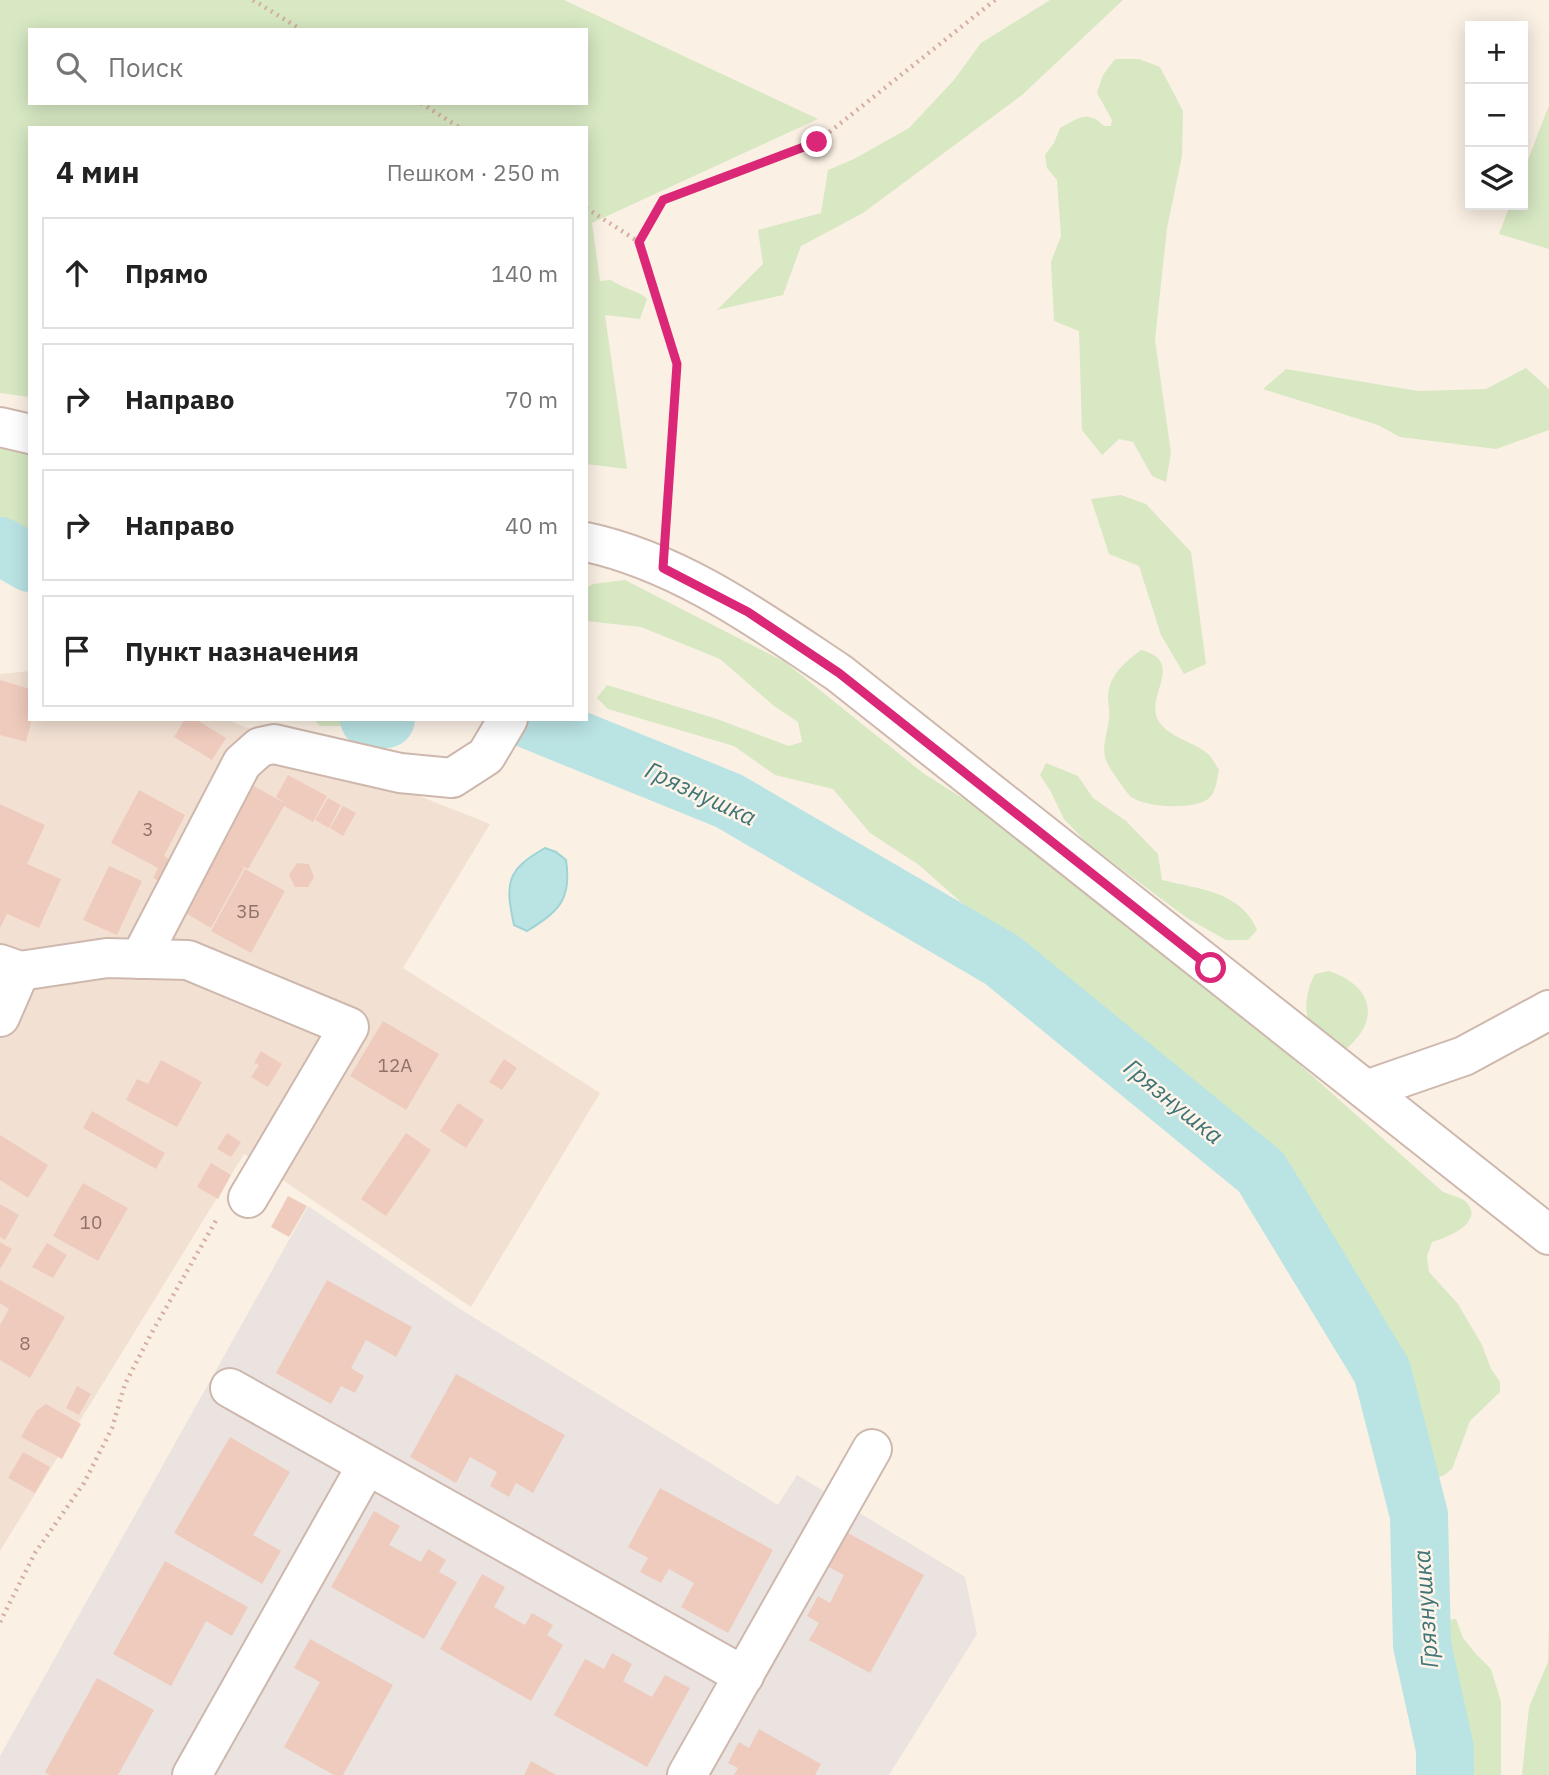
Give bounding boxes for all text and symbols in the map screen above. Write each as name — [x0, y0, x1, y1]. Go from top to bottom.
map controls — [1465, 21, 1528, 210]
button: + — [1465, 21, 1528, 84]
search box — [28, 28, 588, 105]
icon: search — [52, 48, 90, 86]
text: Поиск — [108, 50, 183, 84]
button: − — [1465, 84, 1528, 147]
route end — [801, 126, 832, 157]
button: layers — [1465, 147, 1528, 210]
text: 4 мин — [56, 152, 140, 191]
text: Пешком · 250 m — [387, 157, 560, 187]
icon: ahead — [58, 254, 96, 292]
text: Прямо — [125, 256, 208, 290]
text: 140 m — [491, 258, 558, 288]
icon: right — [58, 380, 96, 418]
text: Направо — [125, 382, 234, 416]
text: 70 m — [505, 384, 558, 414]
icon: right — [58, 506, 96, 544]
text: Направо — [125, 508, 234, 542]
text: 40 m — [505, 510, 558, 540]
icon: arrive — [58, 632, 96, 670]
text: Пункт назначения — [125, 634, 359, 668]
water label: Грязнушка — [640, 753, 762, 833]
house number: 3 — [142, 817, 154, 841]
house number: 3Б — [236, 899, 260, 923]
route start — [1195, 952, 1226, 983]
water label: Грязнушка — [1118, 1051, 1230, 1151]
house number: 12А — [378, 1053, 412, 1077]
house number: 10 — [80, 1210, 102, 1234]
house number: 8 — [19, 1331, 31, 1355]
water label: Грязнушка — [1405, 1548, 1445, 1670]

